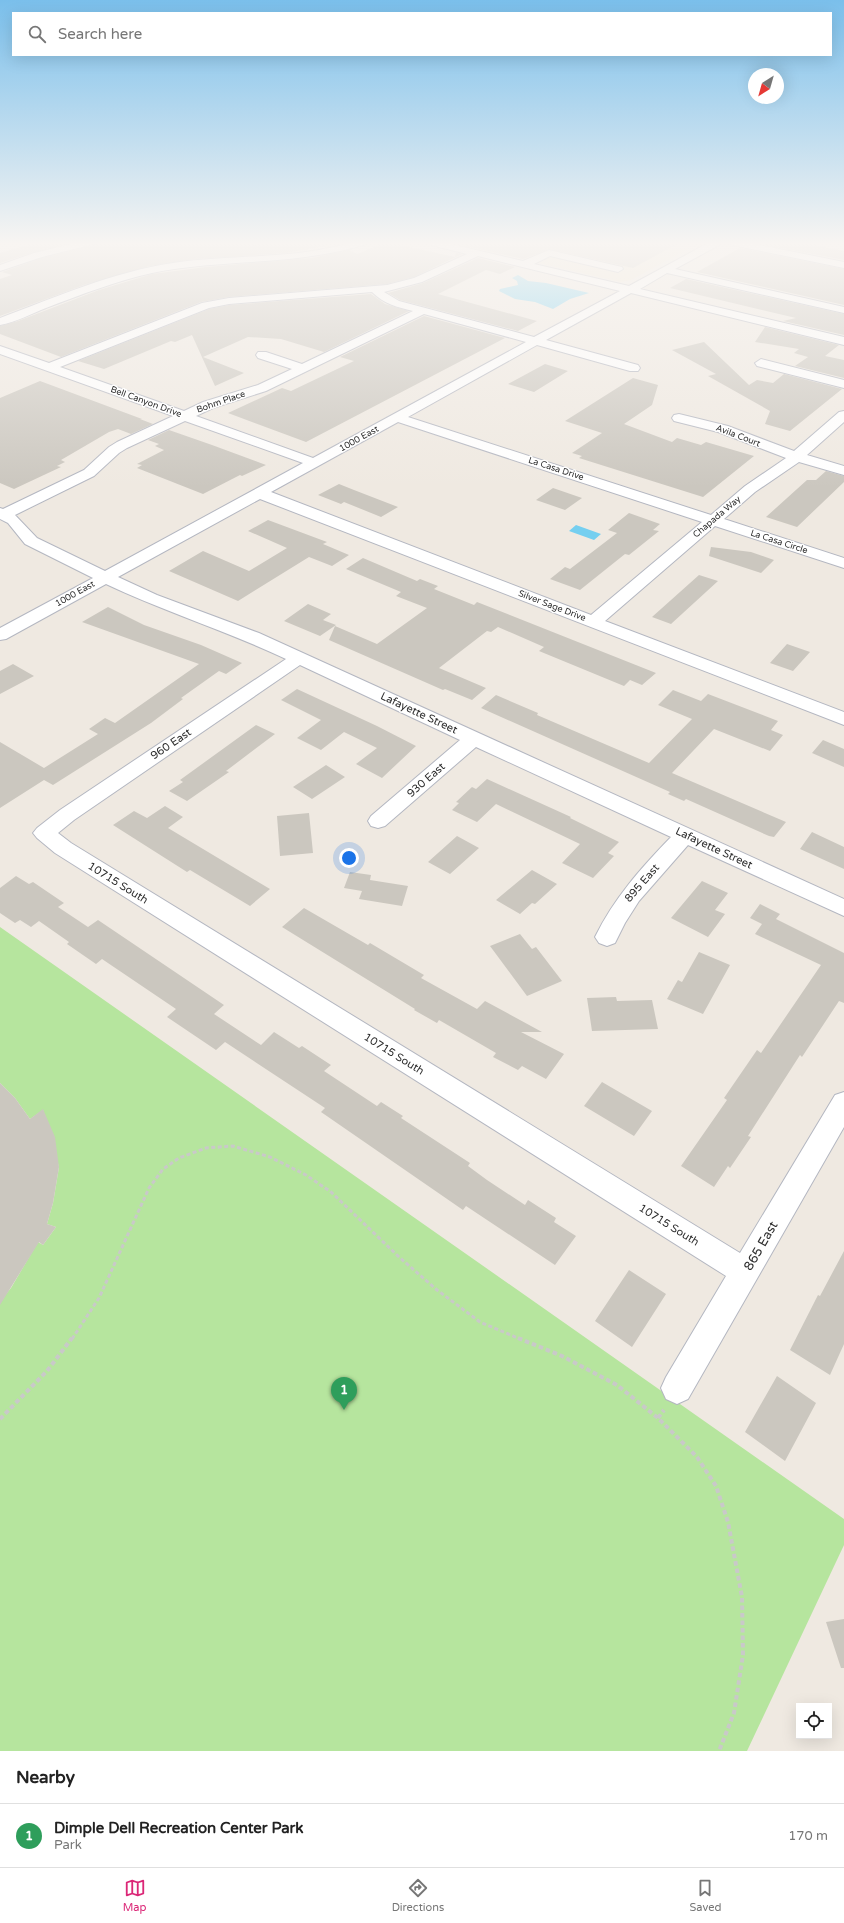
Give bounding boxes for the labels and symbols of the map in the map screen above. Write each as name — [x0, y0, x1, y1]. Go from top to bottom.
north arrow — [748, 68, 784, 104]
street label: Bell Canyon Drive — [109, 384, 183, 420]
street label: Bohm Place — [195, 389, 247, 415]
street label: Avila Court — [714, 422, 762, 450]
street label: 1000 East — [337, 423, 381, 454]
street label: La Casa Drive — [527, 455, 585, 483]
street label: Chapada Way — [691, 494, 743, 540]
street label: La Casa Circle — [749, 528, 809, 556]
street label: 1000 East — [53, 578, 97, 609]
street label: Silver Sage Drive — [517, 588, 587, 624]
street label: Lafayette Street — [378, 689, 460, 737]
street label: 960 East — [148, 726, 194, 762]
street label: 930 East — [404, 760, 448, 800]
street label: Lafayette Street — [673, 824, 755, 872]
your location — [339, 848, 359, 868]
street label: 10715 South — [86, 859, 150, 907]
street label: 895 East — [622, 861, 662, 905]
street label: 10715 South — [362, 1030, 426, 1078]
street label: 10715 South — [637, 1201, 701, 1249]
street label: 865 East — [740, 1218, 782, 1274]
pin: 1 — [331, 1377, 357, 1410]

